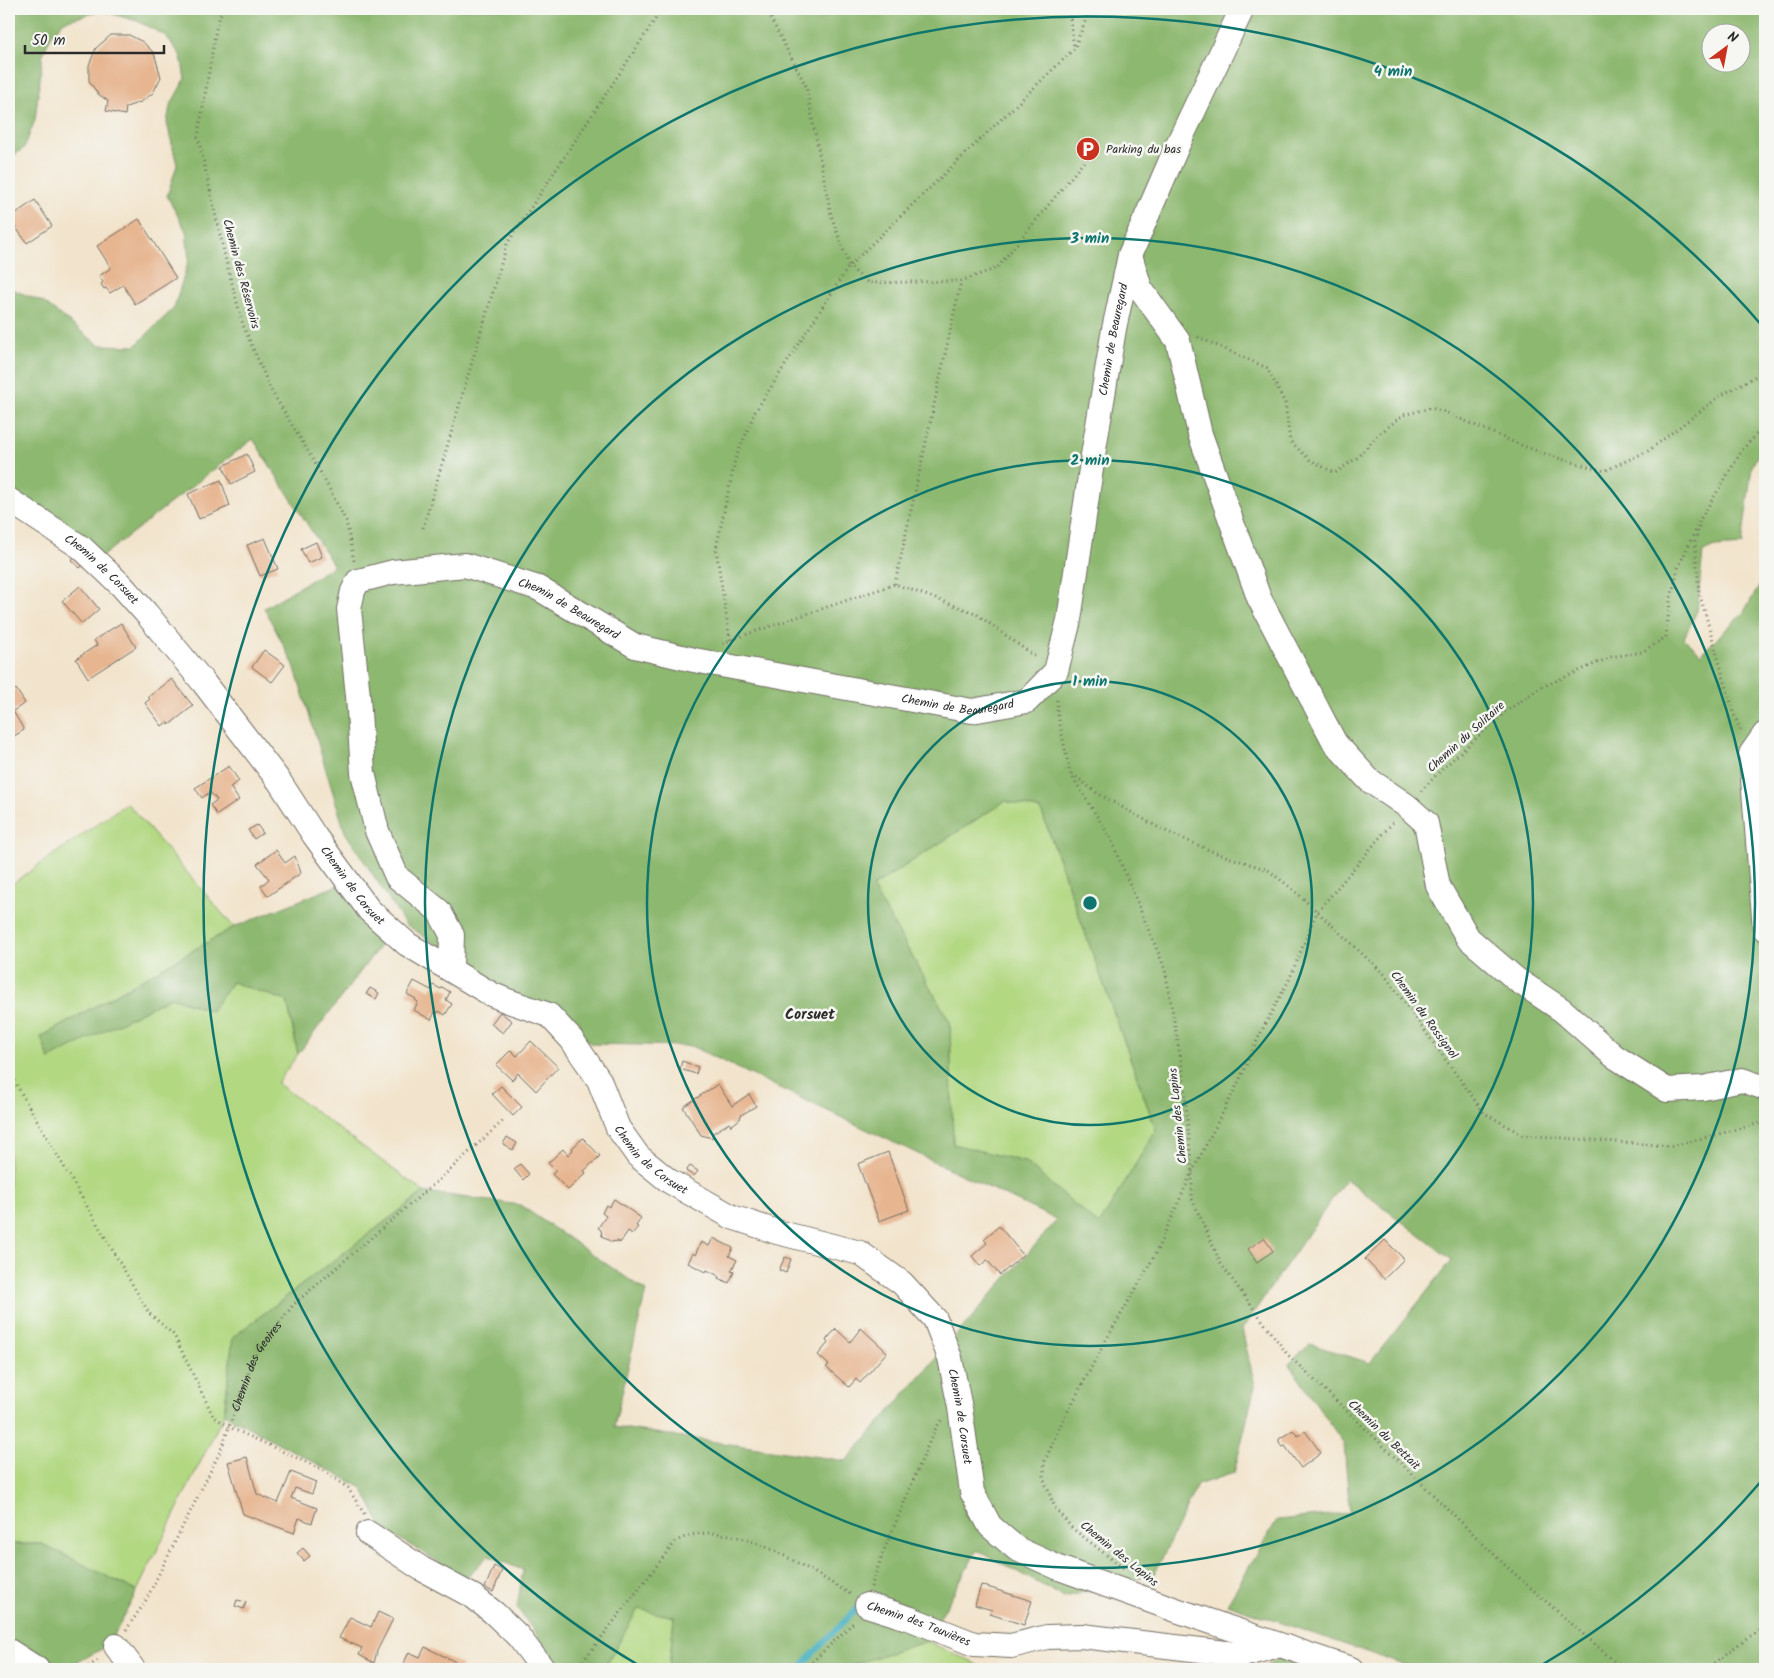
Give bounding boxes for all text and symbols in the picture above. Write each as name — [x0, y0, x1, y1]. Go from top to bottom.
scale bar — [25, 22, 164, 54]
north arrow — [1702, 22, 1752, 72]
text: N — [1723, 26, 1742, 50]
text: 50 m — [32, 29, 66, 53]
text: 4 min — [1374, 60, 1412, 84]
parking icon: Parking du bas — [1075, 136, 1101, 162]
place label: Parking du bas — [1106, 140, 1181, 159]
street label: Chemin des Réservoirs — [217, 217, 265, 331]
text: 3 min — [1070, 227, 1109, 251]
street label: Chemin de Beauregard — [1094, 280, 1133, 397]
text: 2 min — [1070, 449, 1110, 473]
street label: Chemin de Corsuet — [60, 529, 144, 609]
street label: Chemin de Beauregard — [516, 573, 624, 645]
text: 1 min — [1073, 670, 1107, 694]
street label: Chemin de Beauregard — [900, 689, 1016, 720]
street label: Chemin du Solitaire — [1423, 696, 1510, 777]
street label: Chemin de Corsuet — [315, 842, 390, 930]
centre of rings — [1081, 894, 1099, 912]
street label: Chemin du Rossignol — [1385, 967, 1463, 1063]
district label: Corsuet — [785, 1003, 835, 1027]
street label: Chemin des Lapins — [1164, 1067, 1192, 1165]
street label: Chemin de Corsuet — [609, 1121, 692, 1200]
street label: Chemin des Geoires — [226, 1317, 287, 1414]
street label: Chemin de Corsuet — [943, 1367, 977, 1466]
street label: Chemin du Bettait — [1343, 1395, 1425, 1475]
street label: Chemin des Lapins — [1076, 1516, 1162, 1592]
street label: Chemin des Touvières — [864, 1596, 974, 1651]

